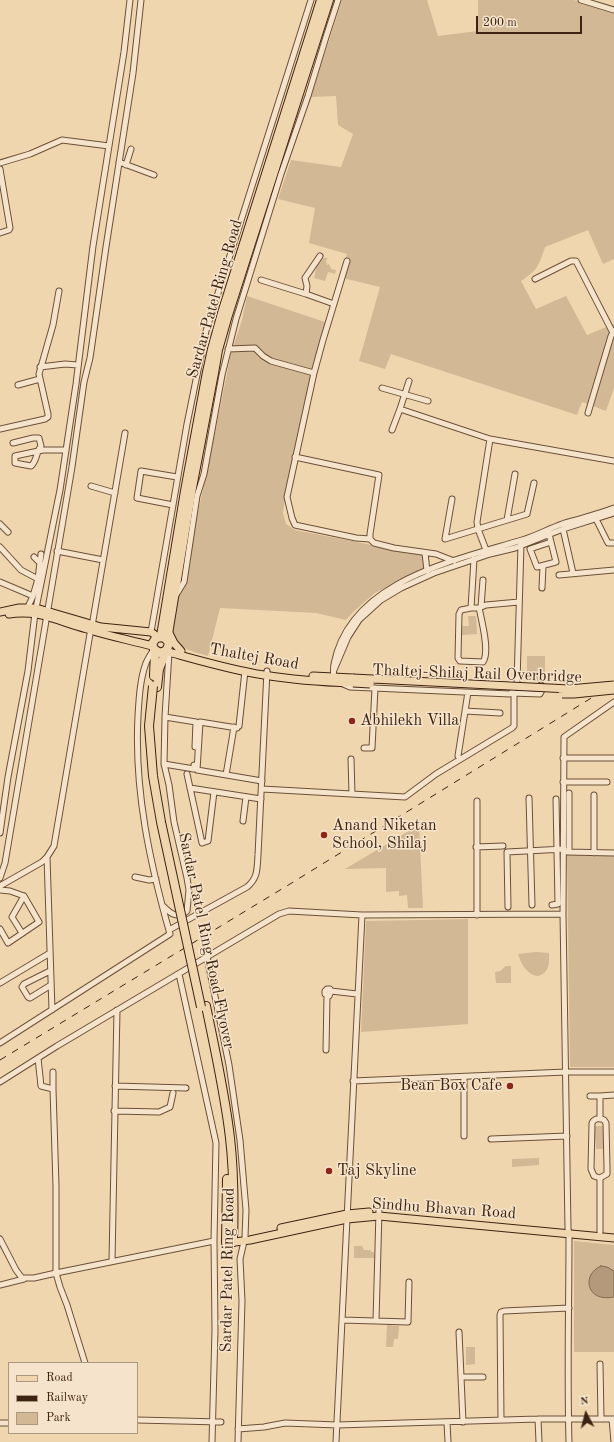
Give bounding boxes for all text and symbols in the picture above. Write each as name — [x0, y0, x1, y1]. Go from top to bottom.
scale bar — [478, 8, 584, 34]
text: 200 m — [483, 17, 517, 29]
street label: Sardar Patel Ring Road — [183, 217, 247, 381]
street label: Thaltej Road — [208, 640, 300, 674]
street label: Thaltej-Shilaj Rail Overbridge — [372, 661, 582, 687]
place label: Abhilekh Villa — [360, 711, 459, 731]
marker: Abhilekh Villa — [347, 716, 357, 726]
place label: Anand Niketan School, Shilaj — [332, 816, 437, 854]
marker: Anand Niketan School, Shilaj — [319, 830, 329, 840]
street label: Sardar Patel Ring Road Flyover — [174, 831, 238, 1051]
place label: Bean Box Cafe — [400, 1076, 502, 1096]
marker: Bean Box Cafe — [505, 1081, 515, 1091]
place label: Taj Skyline — [337, 1161, 416, 1181]
marker: Taj Skyline — [324, 1166, 334, 1176]
street label: Sardar Patel Ring Road — [217, 1187, 239, 1353]
street label: Sindhu Bhavan Road — [371, 1194, 517, 1224]
legend — [8, 1362, 138, 1434]
text: Road — [46, 1372, 73, 1384]
text: Railway — [46, 1392, 88, 1404]
north arrow — [566, 1394, 606, 1434]
text: N — [580, 1396, 589, 1408]
text: Park — [46, 1412, 71, 1424]

